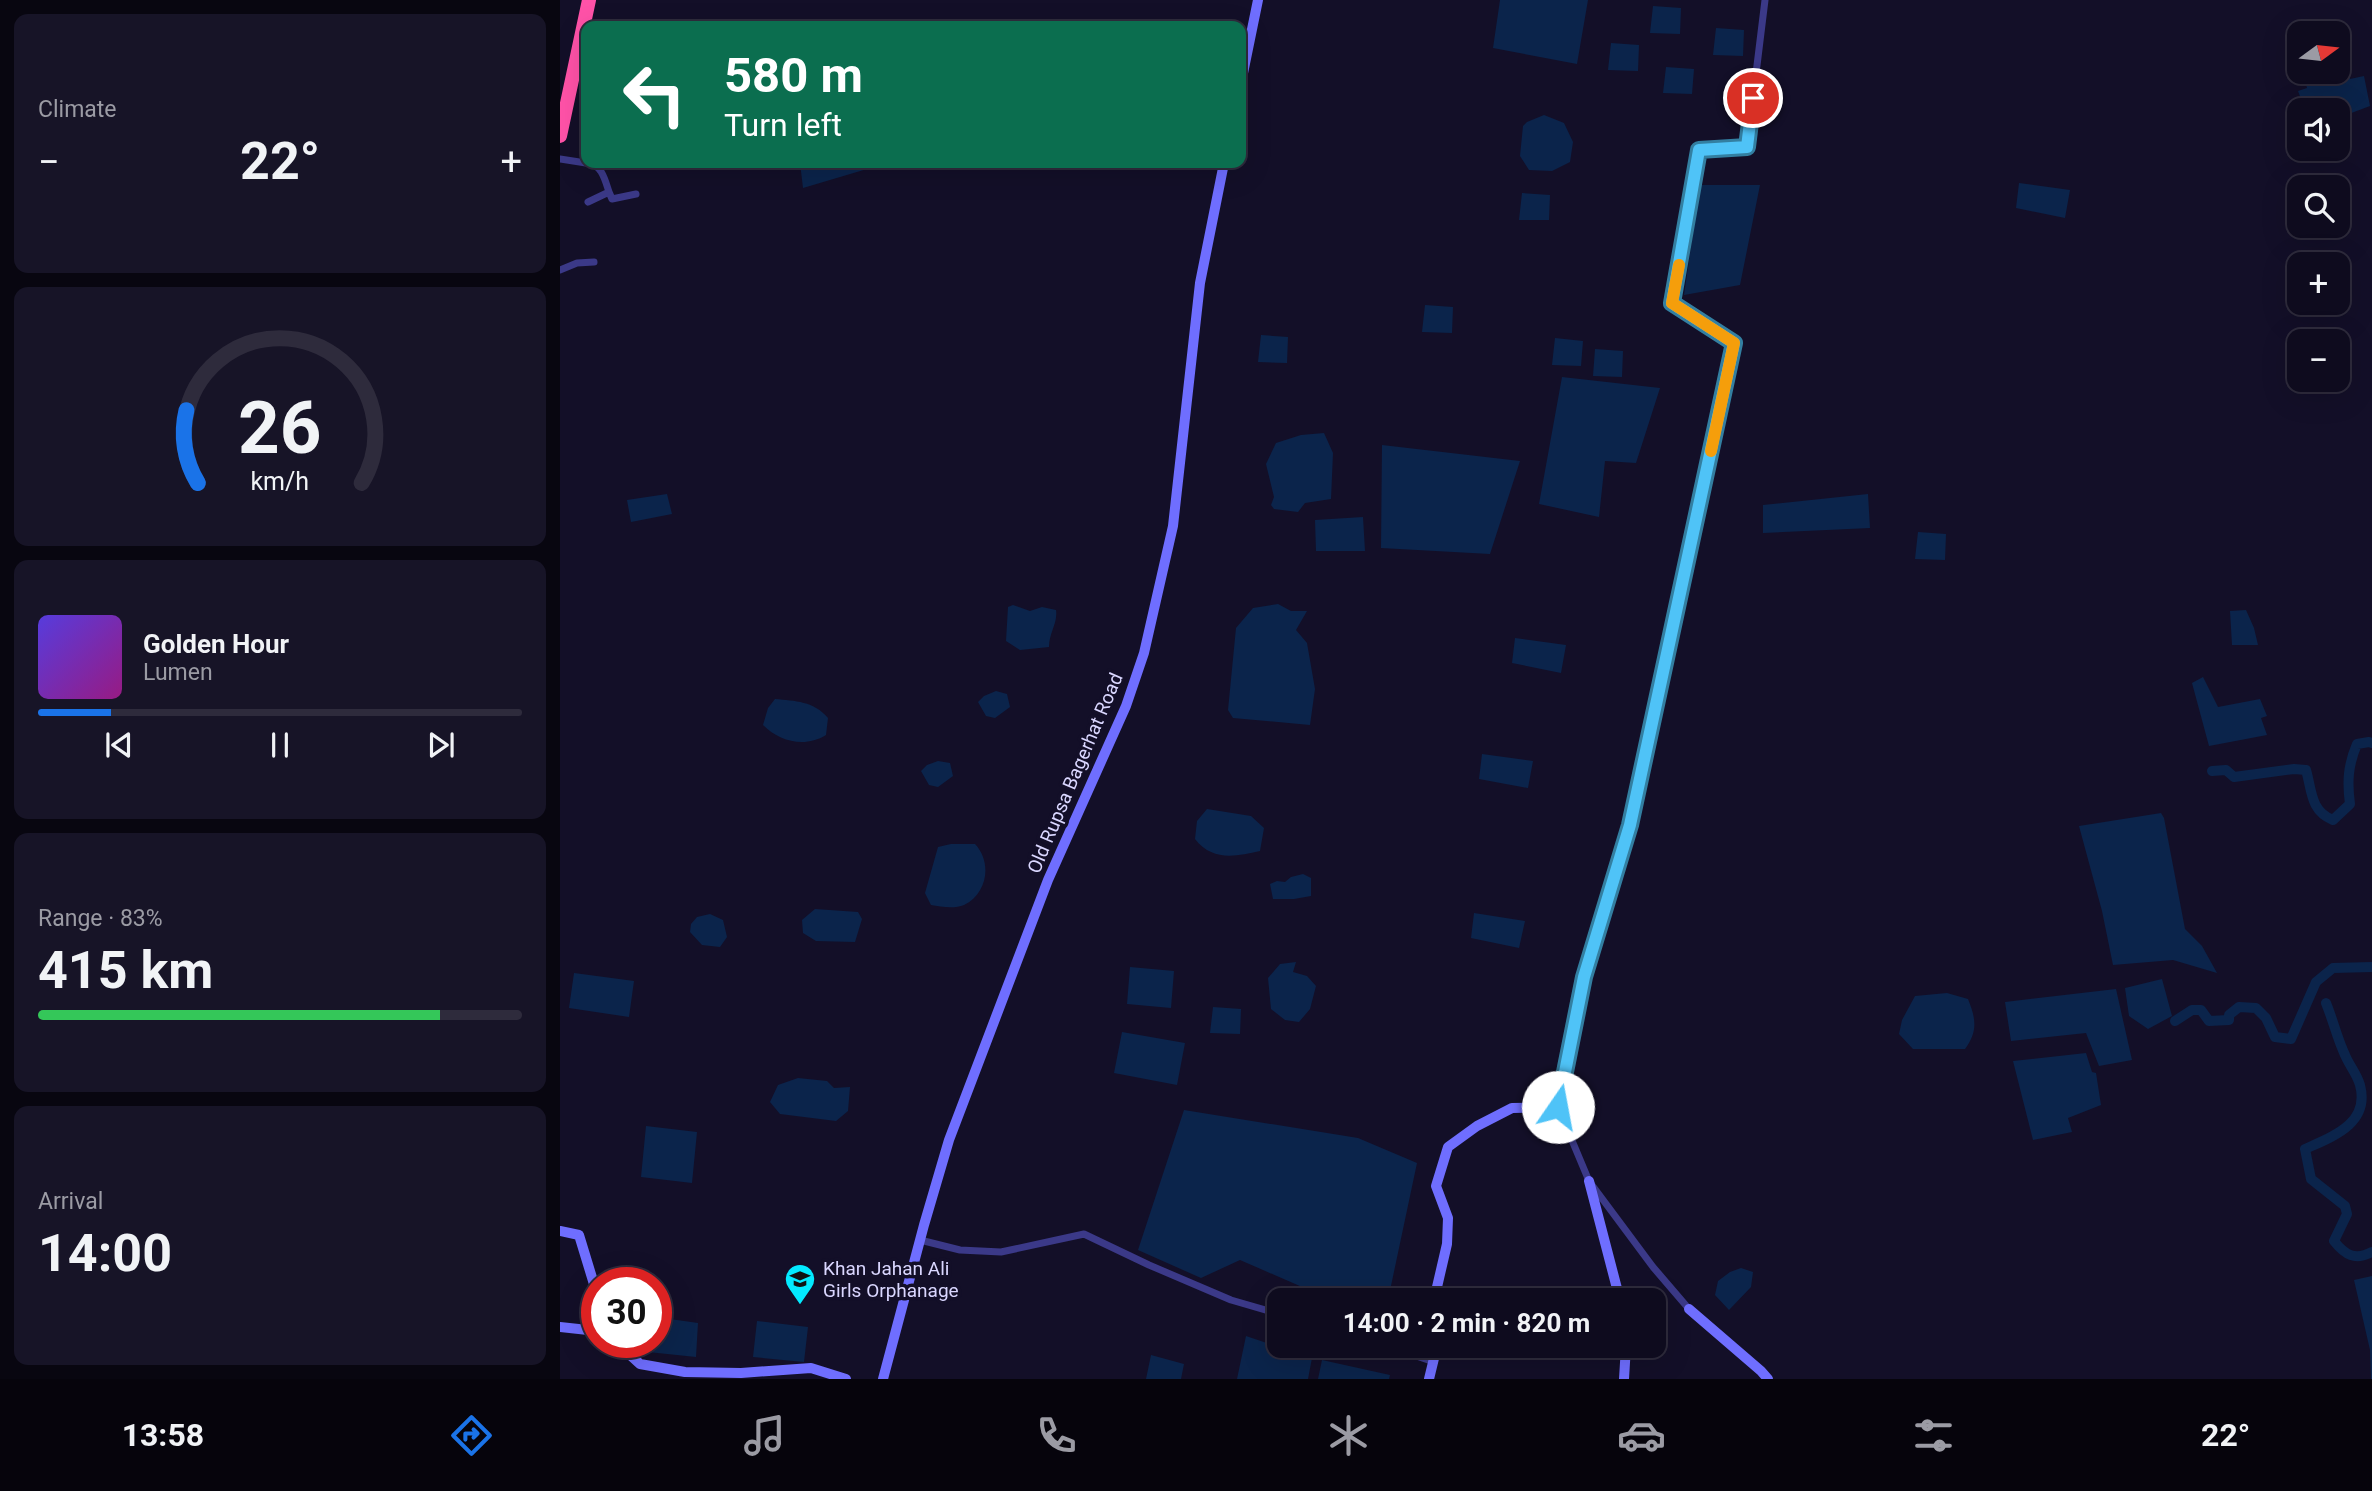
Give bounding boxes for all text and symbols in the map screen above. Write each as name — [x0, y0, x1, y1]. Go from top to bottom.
north arrow — [2287, 21, 2350, 84]
map controls — [2287, 21, 2350, 392]
text: 580 m — [724, 47, 863, 104]
icon: left — [609, 49, 700, 140]
pin — [1723, 68, 1783, 128]
icon: arrive — [1734, 79, 1772, 117]
text: Climate — [38, 96, 117, 123]
button: sound — [2287, 98, 2350, 161]
text: Turn left — [724, 106, 842, 144]
text: 22° — [240, 131, 320, 192]
text: − — [38, 140, 60, 184]
text: + — [500, 140, 522, 184]
button: search — [2287, 175, 2350, 238]
button: + — [2287, 252, 2350, 315]
button: − — [2287, 329, 2350, 392]
text: 26 — [238, 385, 322, 471]
text: km/h — [251, 466, 309, 495]
text: Golden Hour — [143, 629, 289, 659]
text: Lumen — [143, 659, 213, 686]
street label: Old Rupsa Bagerhat Road — [1022, 669, 1128, 877]
icon: previous — [100, 726, 138, 764]
icon: pause — [261, 726, 299, 764]
icon: next — [422, 726, 460, 764]
text: Range · 83% — [38, 905, 163, 932]
text: 415 km — [38, 940, 213, 1001]
position arrow — [1521, 1070, 1595, 1144]
text: Arrival — [38, 1188, 103, 1215]
text: 14:00 — [38, 1223, 172, 1284]
place label: Khan Jahan Ali Girls Orphanage — [823, 1257, 959, 1302]
school or university icon: Khan Jahan Ali Girls Orphanage — [783, 1262, 817, 1306]
speed limit sign: 30 — [581, 1267, 672, 1358]
text: 14:00 · 2 min · 820 m — [1343, 1308, 1590, 1338]
icon: directions — [447, 1411, 496, 1460]
icon: music — [740, 1411, 789, 1460]
icon: phone — [1032, 1411, 1081, 1460]
icon: climate — [1324, 1411, 1373, 1460]
icon: car — [1617, 1411, 1666, 1460]
icon: filters — [1909, 1411, 1958, 1460]
text: 13:58 — [122, 1416, 204, 1454]
text: 22° — [2201, 1416, 2250, 1454]

